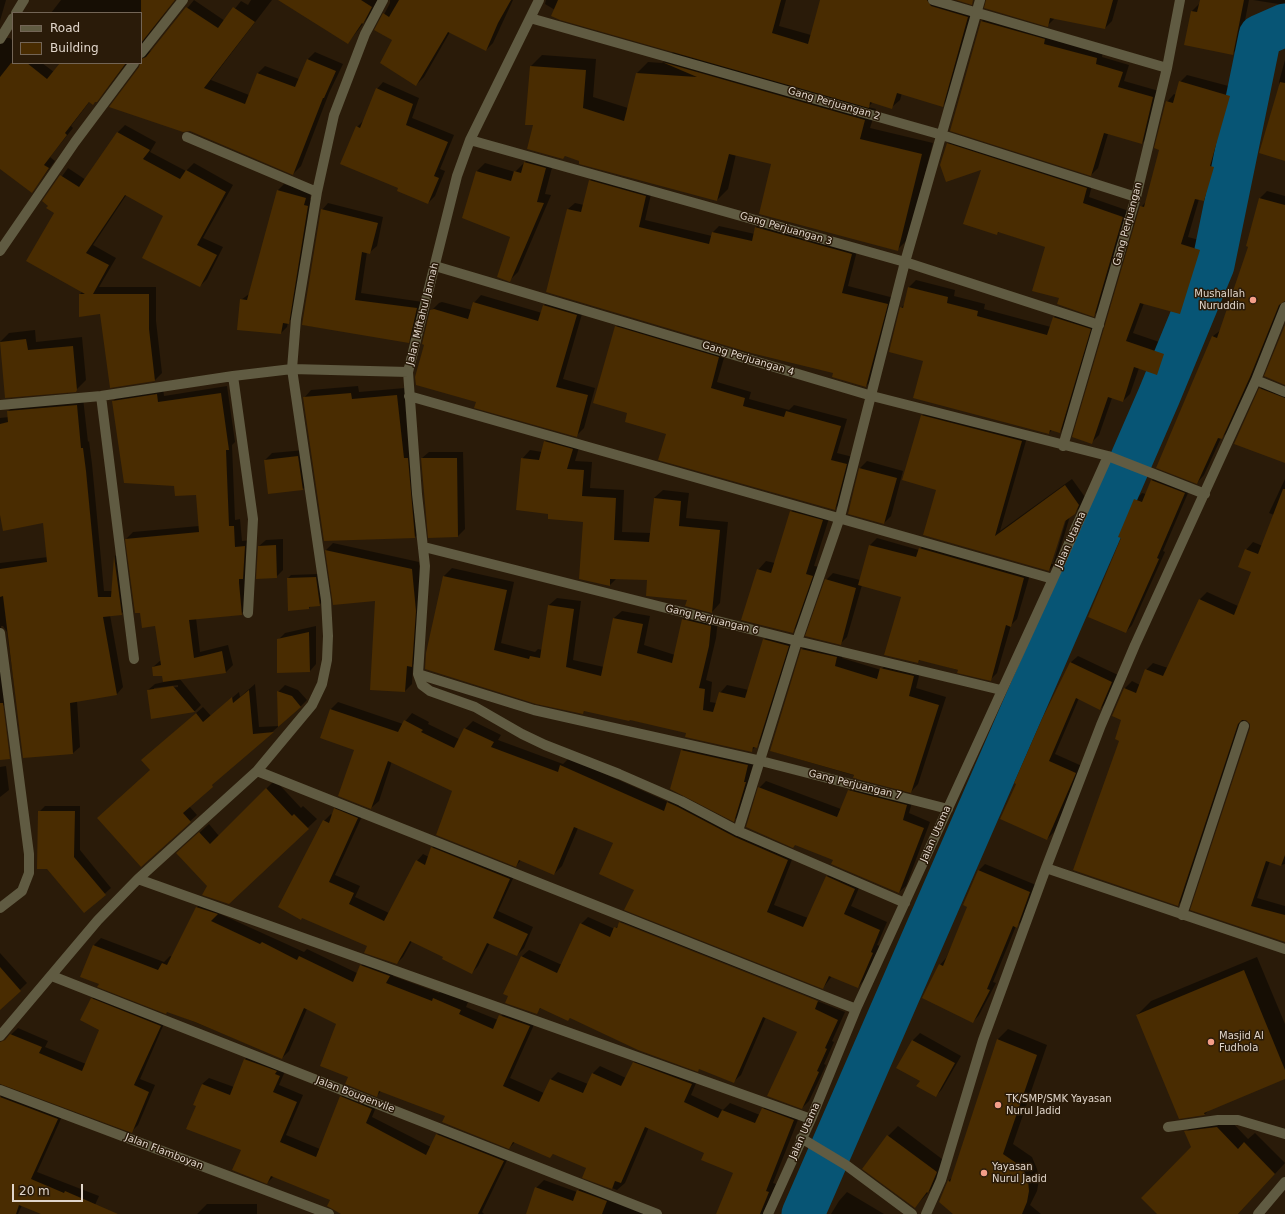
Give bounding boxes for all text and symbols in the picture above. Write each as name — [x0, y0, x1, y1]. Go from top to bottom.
legend — [12, 12, 142, 64]
text: Road — [50, 21, 80, 35]
text: Building — [50, 41, 99, 55]
street label: Gang Perjuangan 2 — [786, 85, 882, 123]
street label: Gang Perjuangan — [1111, 181, 1145, 267]
street label: Gang Perjuangan 3 — [738, 210, 834, 248]
street label: Jalan Miftahul Jannah — [404, 262, 442, 366]
place label: Mushallah Nuruddin — [1194, 288, 1245, 312]
marker: Mushallah Nuruddin — [1248, 295, 1258, 305]
street label: Gang Perjuangan 4 — [701, 339, 795, 379]
street label: Jalan Utama — [1053, 510, 1089, 570]
street label: Gang Perjuangan 6 — [664, 603, 760, 637]
street label: Gang Perjuangan 7 — [807, 768, 903, 802]
street label: Jalan Utama — [918, 804, 954, 864]
place label: Masjid Al Fudhola — [1219, 1030, 1264, 1054]
marker: Masjid Al Fudhola — [1206, 1037, 1216, 1047]
street label: Jalan Bougenvile — [314, 1074, 396, 1116]
place label: TK/SMP/SMK Yayasan Nurul Jadid — [1006, 1093, 1112, 1116]
marker: TK/SMP/SMK Yayasan Nurul Jadid — [993, 1100, 1003, 1110]
street label: Jalan Utama — [787, 1101, 823, 1161]
street label: Jalan Flamboyan — [123, 1132, 205, 1172]
place label: Yayasan Nurul Jadid — [992, 1161, 1047, 1184]
marker: Yayasan Nurul Jadid — [979, 1168, 989, 1178]
scale bar — [14, 1176, 85, 1202]
text: 20 m — [19, 1184, 50, 1198]

